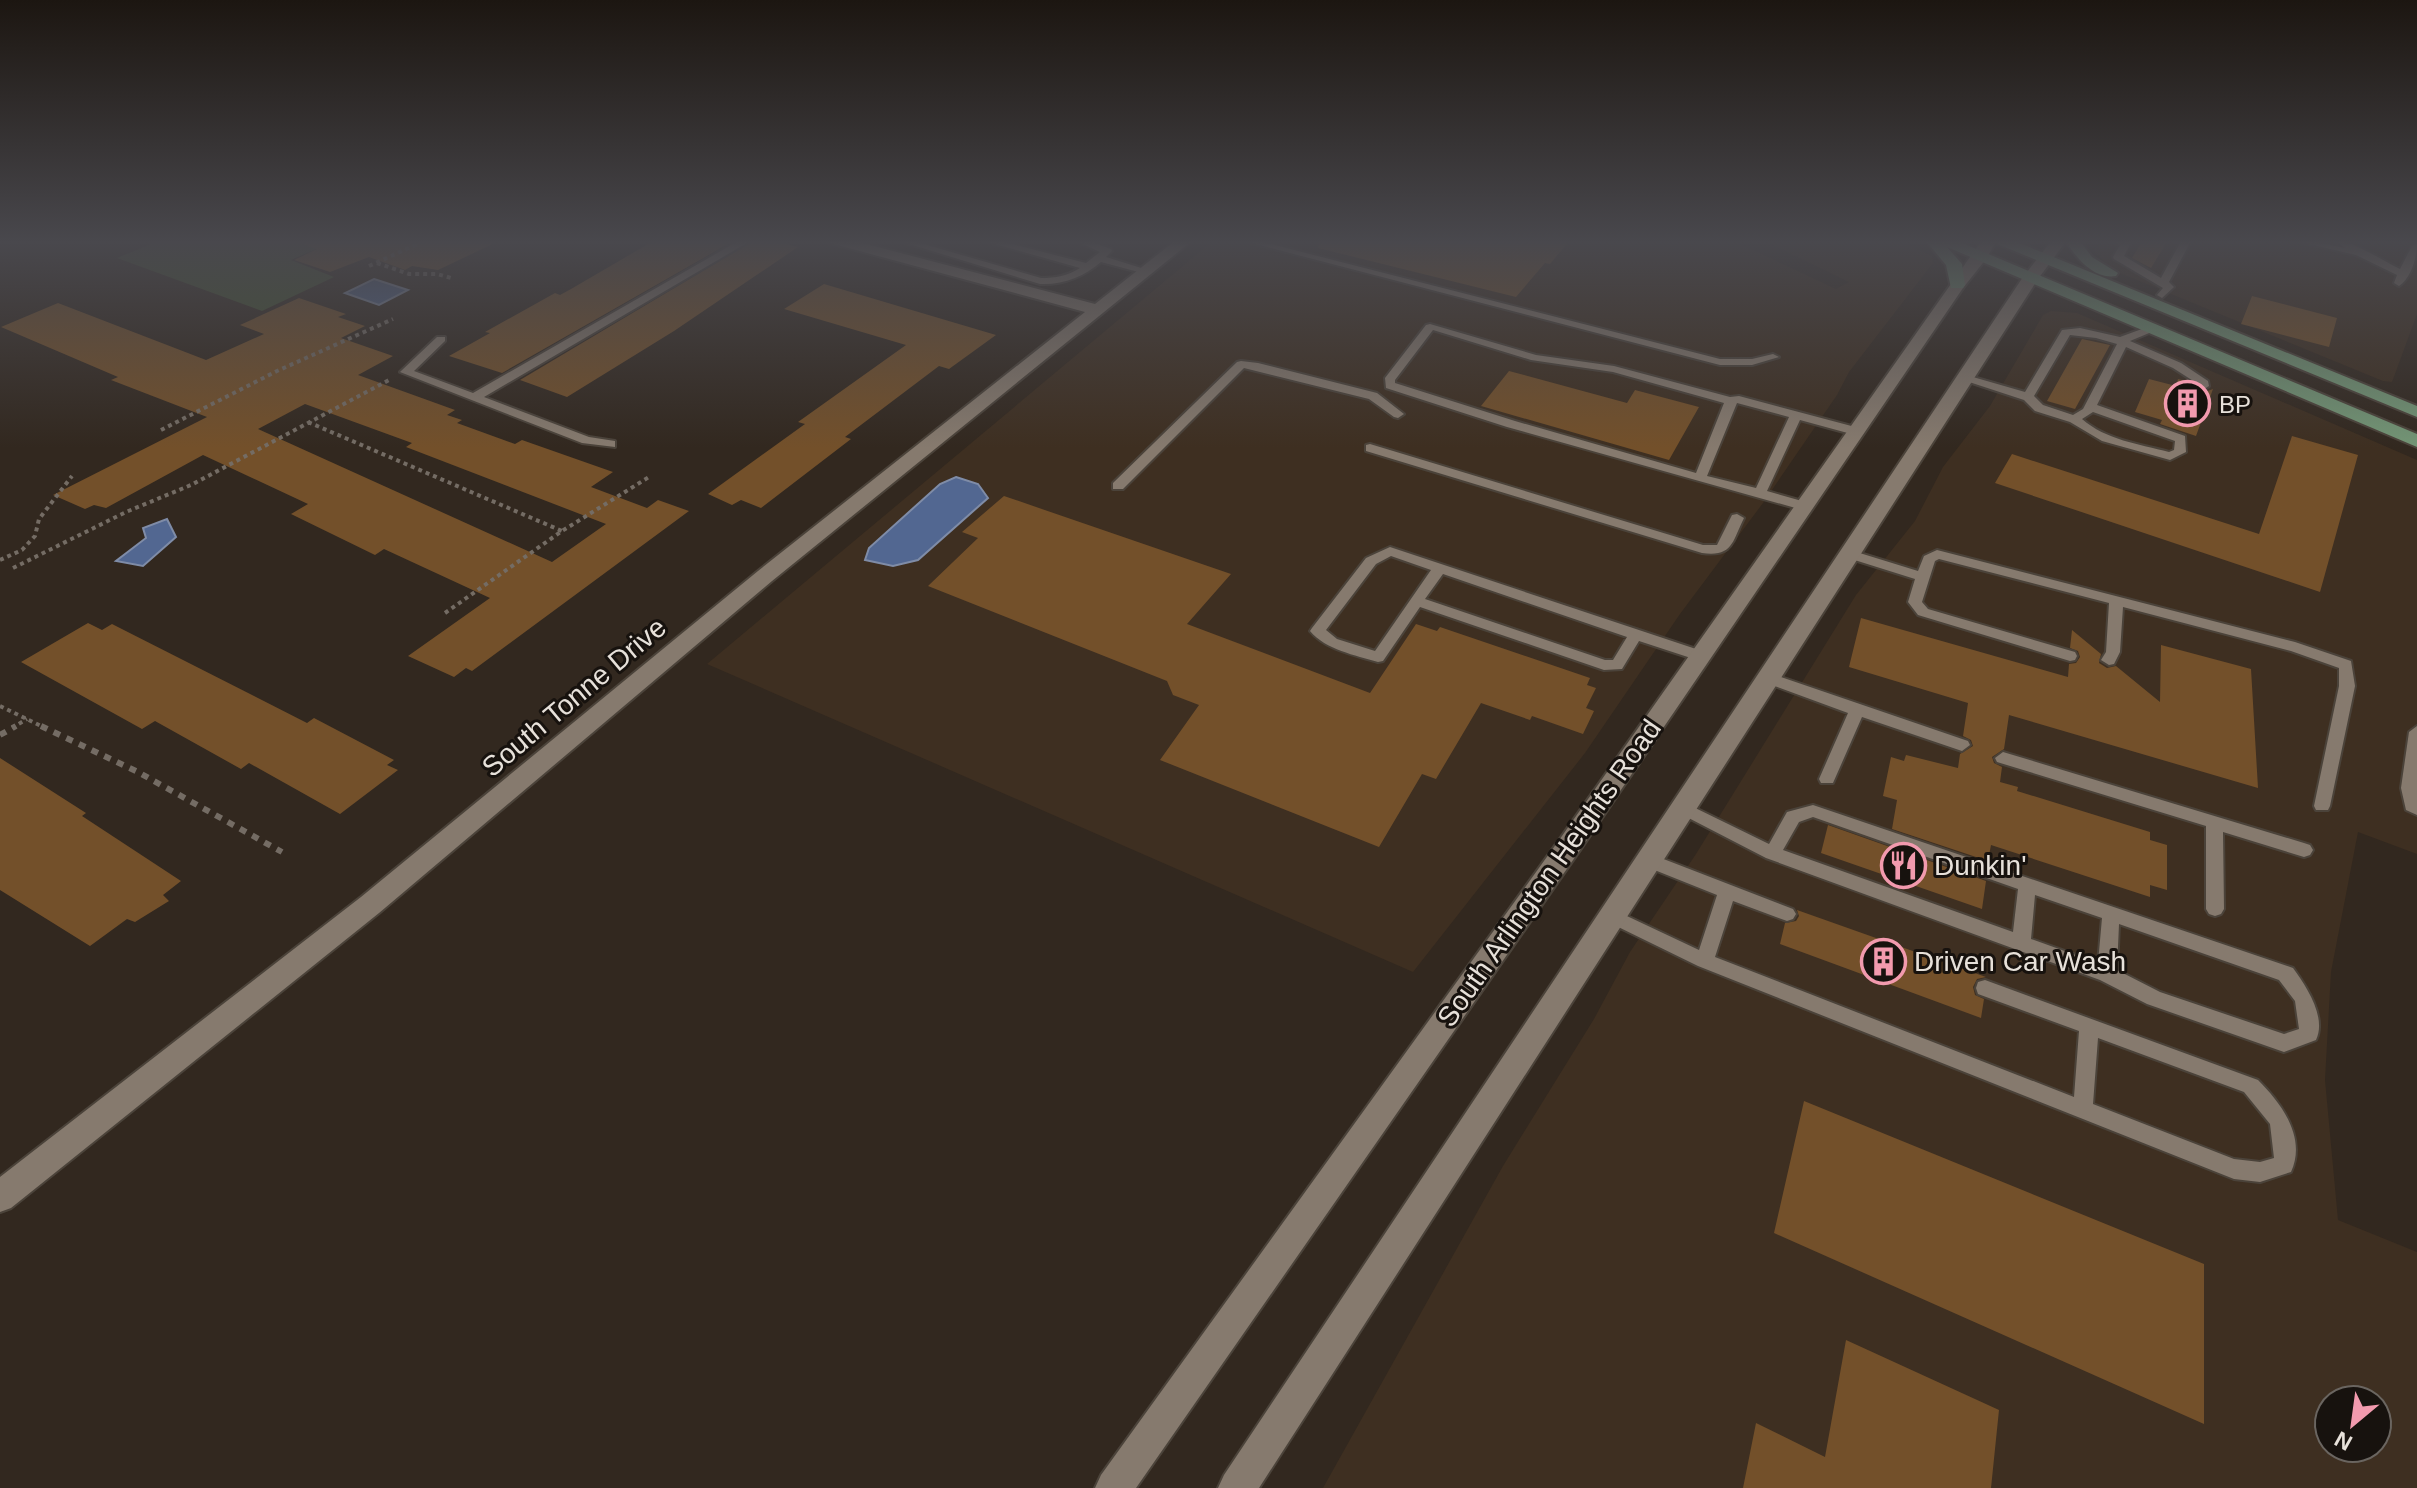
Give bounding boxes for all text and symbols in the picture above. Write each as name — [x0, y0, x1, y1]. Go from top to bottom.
building icon: BP — [2164, 380, 2212, 428]
place label: BP — [2219, 391, 2251, 418]
street label: South Tonne Drive — [476, 611, 672, 783]
street label: South Arlington Heights Road — [1431, 714, 1667, 1032]
restaurant icon: Dunkin' — [1879, 841, 1927, 889]
place label: Dunkin' — [1934, 850, 2027, 881]
building icon: Driven Car Wash — [1859, 937, 1907, 985]
place label: Driven Car Wash — [1914, 946, 2126, 977]
north arrow — [2313, 1384, 2393, 1464]
text: N — [2331, 1426, 2357, 1456]

